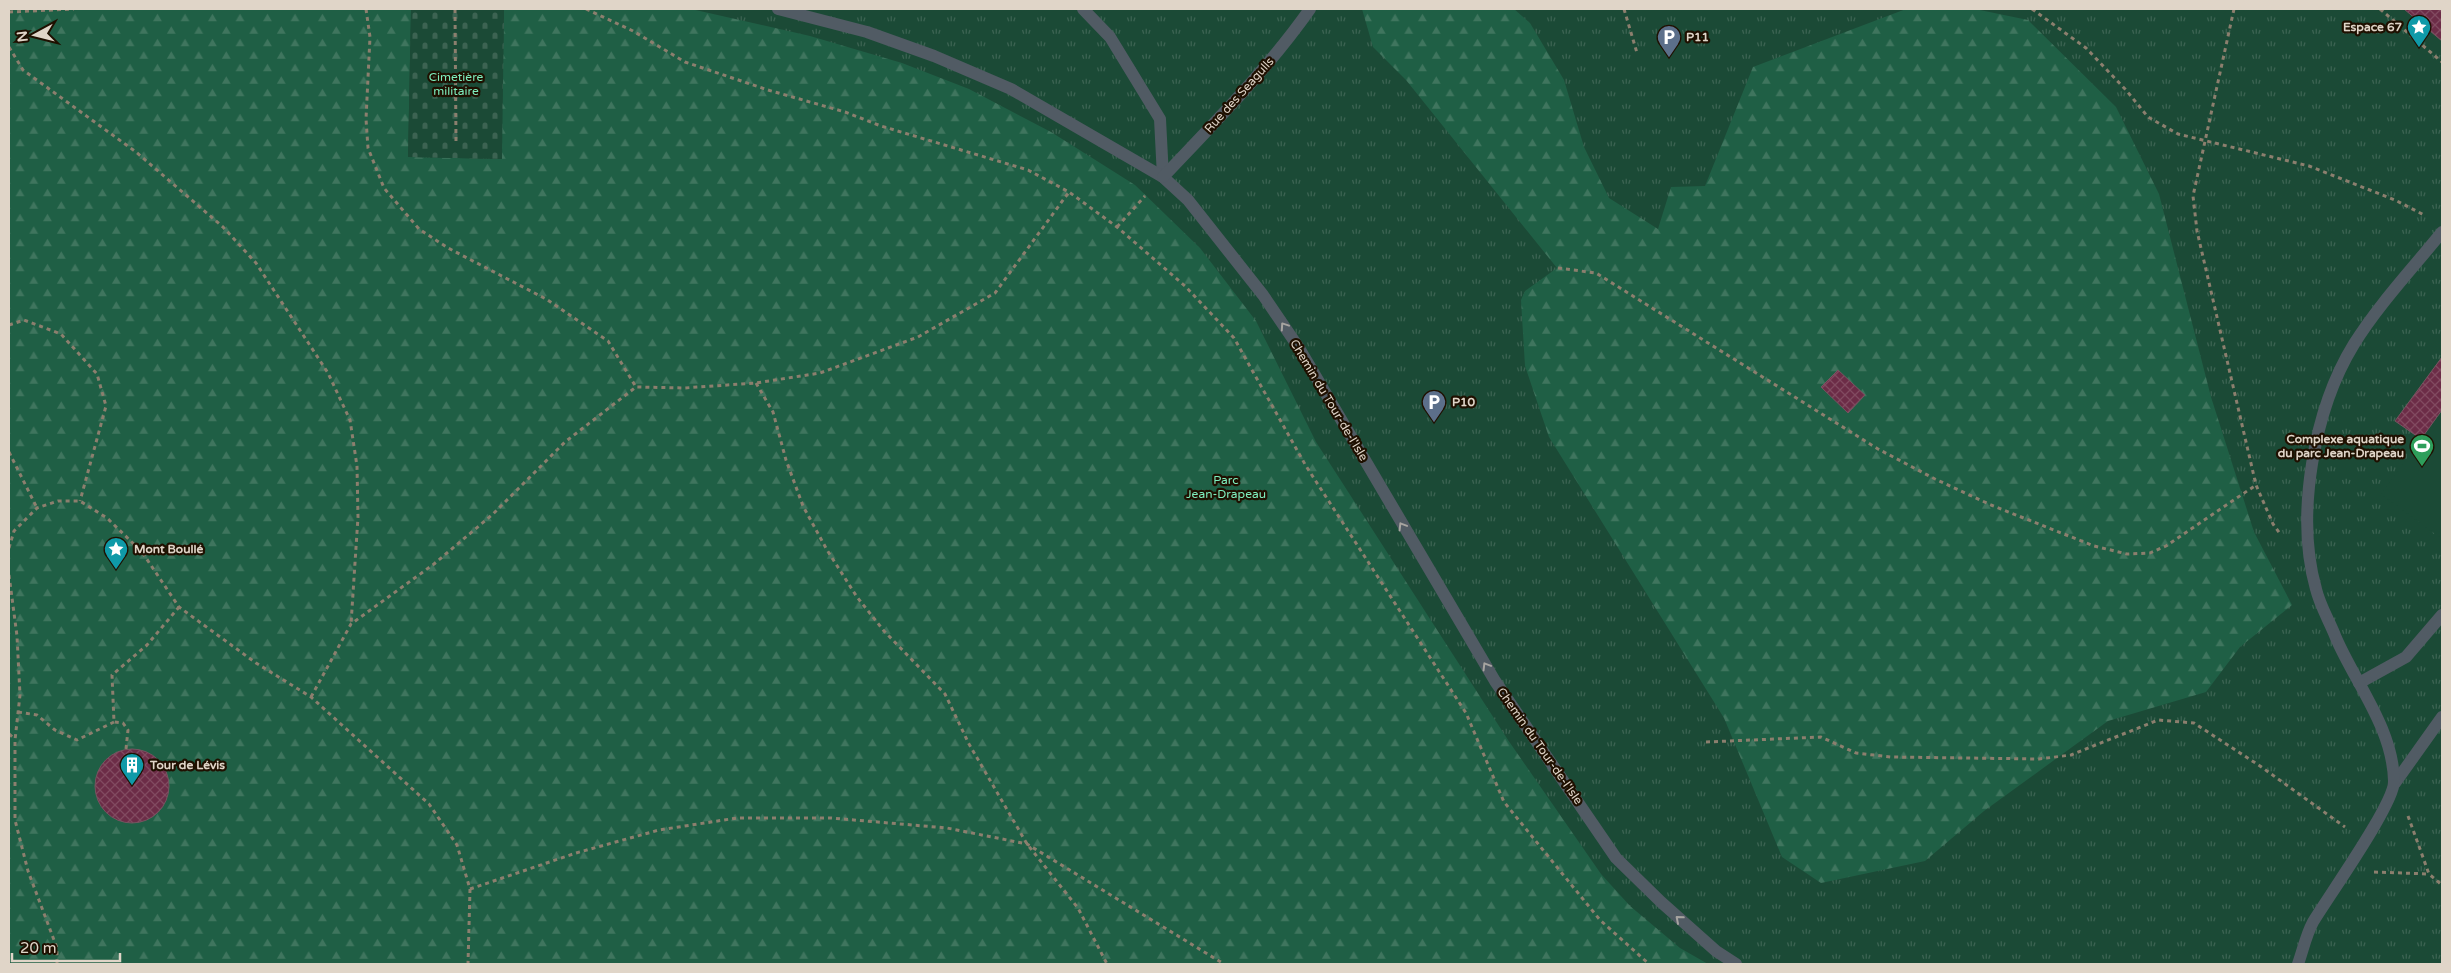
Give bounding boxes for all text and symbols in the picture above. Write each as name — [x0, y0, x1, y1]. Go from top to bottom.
north arrow — [10, 10, 60, 60]
place icon: Espace 67 — [2406, 14, 2432, 48]
place label: Espace 67 — [2343, 20, 2402, 35]
parking icon: P11 — [1656, 24, 1682, 58]
text: N — [13, 30, 32, 43]
place label: P11 — [1686, 30, 1709, 44]
street label: Rue des Seagulls — [1201, 54, 1277, 136]
park label: Cimetière militaire — [429, 70, 484, 98]
one-way arrow — [1281, 322, 1290, 332]
street label: Chemin du Tour-de-l'Isle — [1287, 337, 1371, 463]
parking icon: P10 — [1421, 389, 1447, 423]
place label: P10 — [1452, 395, 1476, 409]
place label: Complexe aquatique du parc Jean-Drapeau — [2278, 432, 2404, 461]
sports icon: Complexe aquatique du parc Jean-Drapeau — [2409, 433, 2435, 467]
park label: Parc Jean-Drapeau — [1186, 473, 1266, 501]
one-way arrow — [1399, 523, 1409, 532]
place icon: Mont Boullé — [103, 536, 129, 570]
place label: Mont Boullé — [134, 542, 203, 556]
one-way arrow — [1482, 662, 1492, 671]
street label: Chemin du Tour-de-l'Isle — [1494, 685, 1586, 807]
building icon: Tour de Lévis — [119, 752, 145, 786]
place label: Tour de Lévis — [149, 758, 225, 772]
one-way arrow — [1676, 915, 1685, 924]
scale bar — [12, 930, 120, 962]
text: 20 m — [20, 939, 57, 957]

